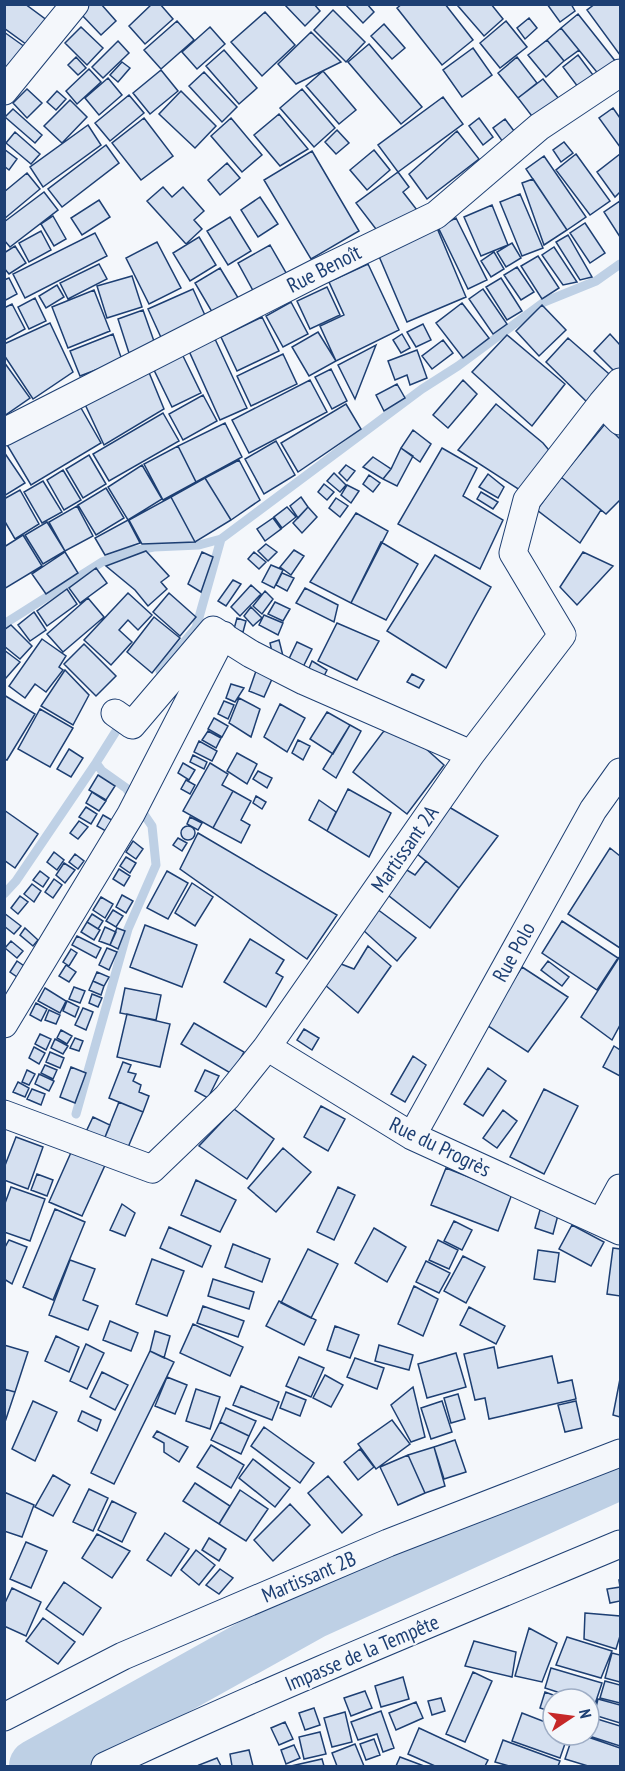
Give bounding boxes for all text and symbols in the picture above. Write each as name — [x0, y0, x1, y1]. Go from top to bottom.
street label: Rue Benoît — [282, 238, 366, 299]
street label: Martissant 2A — [365, 800, 444, 897]
street label: Rue Polo — [486, 917, 541, 986]
street label: Rue du Progrès — [385, 1110, 495, 1183]
street label: Martissant 2B — [258, 1545, 360, 1608]
street label: Impasse de la Tempête — [281, 1608, 443, 1697]
north arrow — [541, 1687, 601, 1747]
text: N — [575, 1707, 596, 1720]

